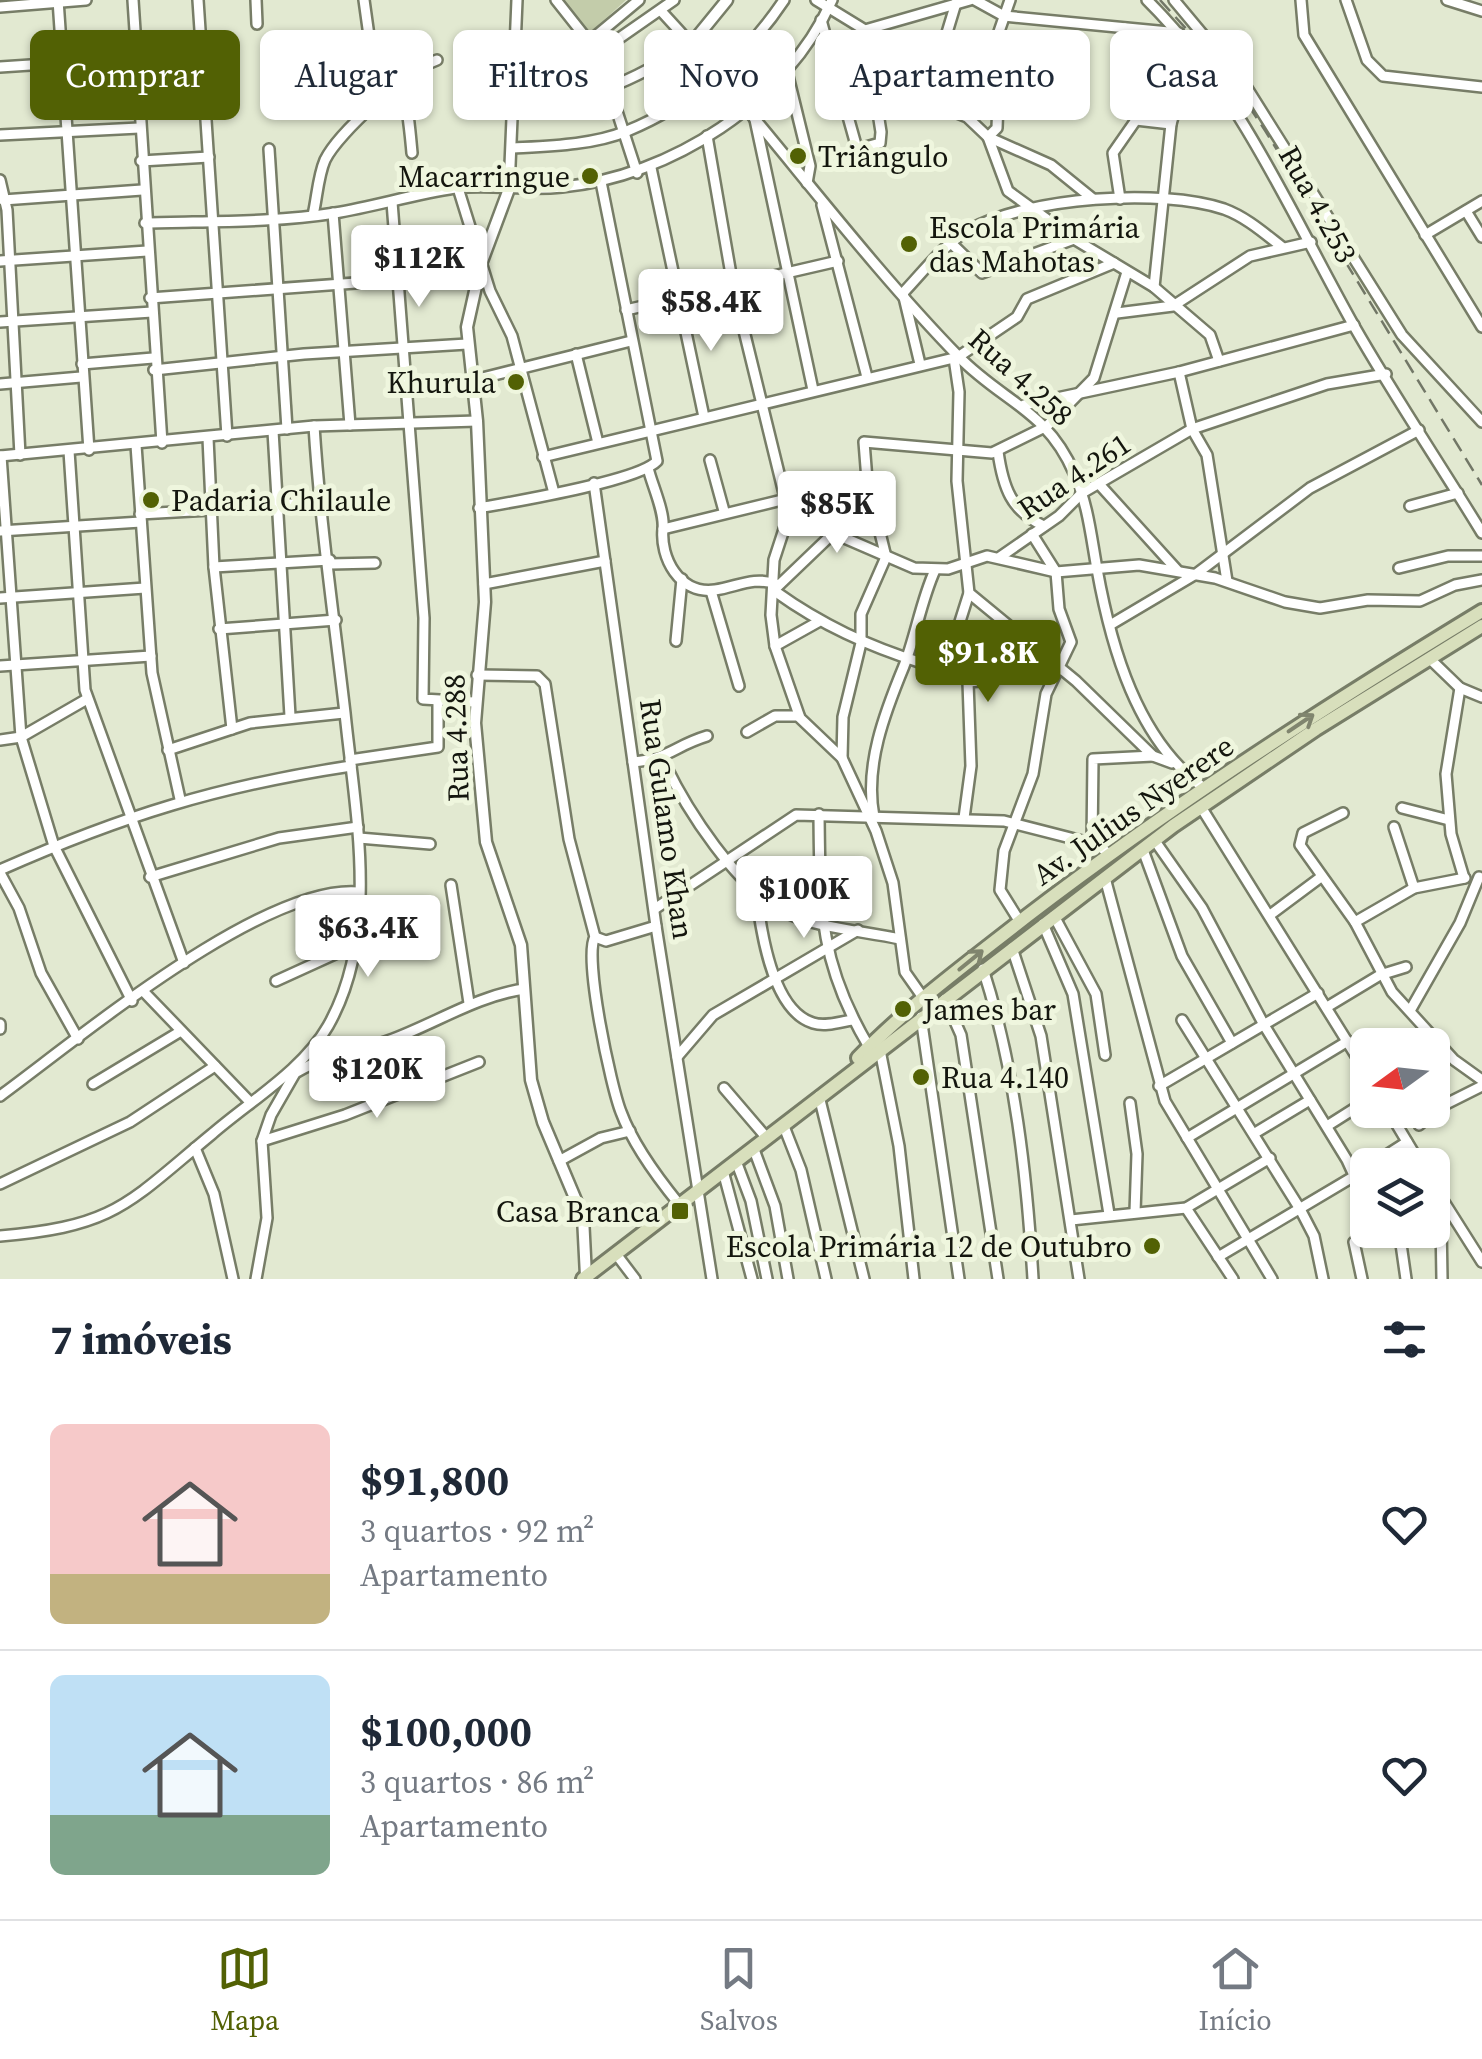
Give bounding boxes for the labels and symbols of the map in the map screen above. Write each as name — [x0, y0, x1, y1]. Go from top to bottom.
place label: Triângulo — [818, 136, 949, 177]
street label: Rua 4.253 — [1269, 138, 1367, 270]
marker: Triângulo — [787, 145, 809, 167]
place label: Macarringue — [398, 156, 570, 197]
marker: Macarringue — [579, 165, 601, 187]
place label: Escola Primária das Mahotas — [929, 207, 1141, 282]
pin: $112K — [349, 225, 489, 310]
marker: Escola Primária das Mahotas — [898, 233, 920, 255]
pin: $58.4K — [630, 269, 792, 354]
street label: Rua 4.258 — [960, 319, 1082, 435]
place label: Khurula — [387, 362, 497, 403]
marker: Khurula — [505, 371, 527, 393]
street label: Rua 4.261 — [1009, 423, 1139, 529]
pin: $85K — [778, 471, 896, 556]
place label: Padaria Chilaule — [171, 480, 391, 521]
marker: Padaria Chilaule — [140, 489, 162, 511]
pin: $91.8K — [907, 620, 1069, 705]
street label: Rua 4.288 — [433, 673, 479, 803]
street label: Rua Gulamo Khan — [630, 696, 704, 942]
one-way arrow — [1286, 712, 1315, 733]
street label: Av. Julius Nyerere — [1024, 725, 1242, 895]
pin: $100K — [734, 856, 874, 941]
pin: $63.4K — [287, 895, 449, 980]
one-way arrow — [958, 949, 984, 971]
place label: James bar — [922, 989, 1056, 1030]
marker: James bar — [892, 998, 914, 1020]
north arrow — [1350, 1028, 1450, 1128]
pin: $120K — [307, 1036, 447, 1121]
place label: Rua 4.140 — [941, 1057, 1069, 1098]
marker: Rua 4.140 — [910, 1066, 932, 1088]
place label: Casa Branca — [496, 1191, 661, 1232]
marker: Casa Branca — [669, 1200, 691, 1222]
place label: Escola Primária 12 de Outubro — [726, 1226, 1132, 1267]
marker: Escola Primária 12 de Outubro — [1141, 1235, 1163, 1257]

